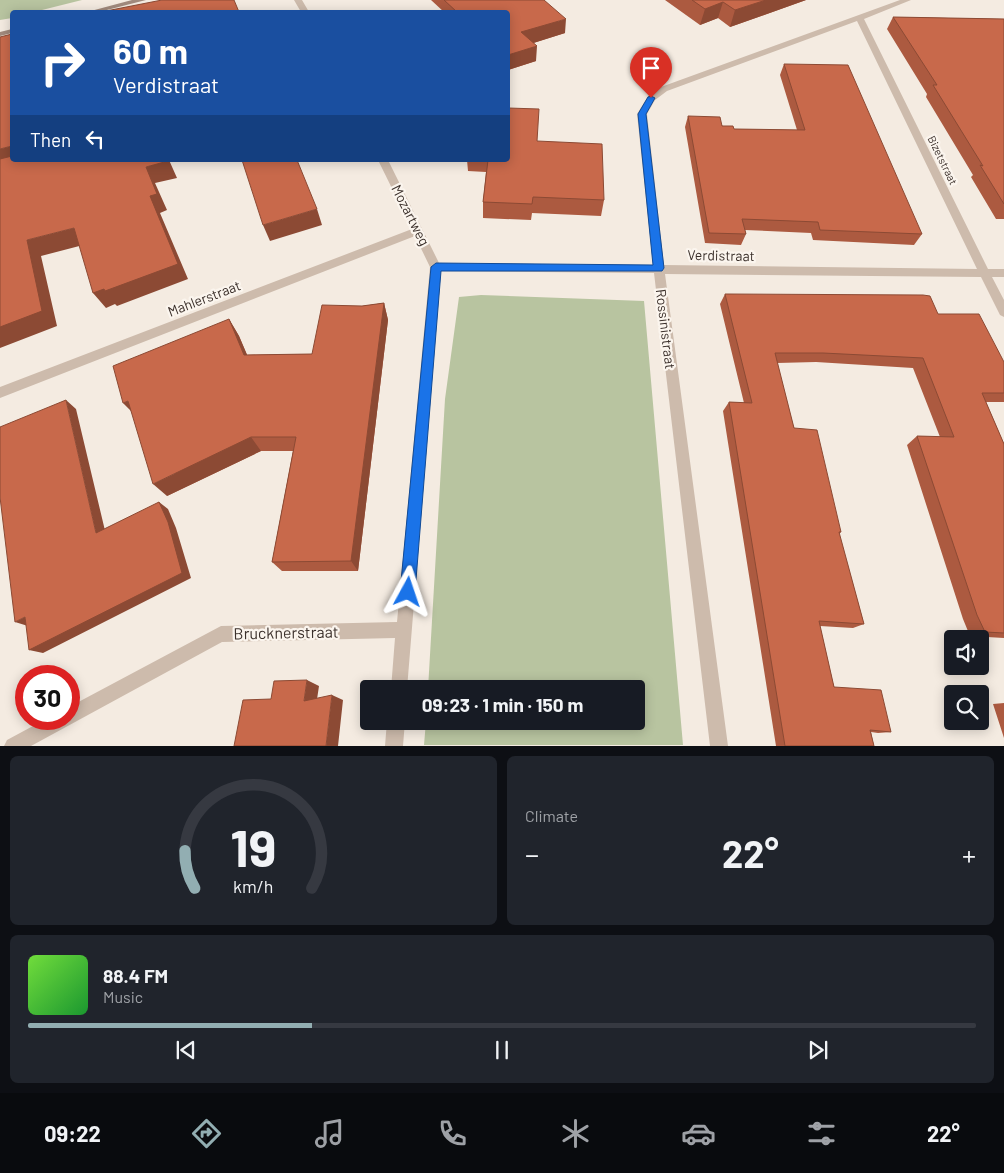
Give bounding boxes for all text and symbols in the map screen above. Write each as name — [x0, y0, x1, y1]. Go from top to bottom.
text: 60 m — [113, 29, 188, 71]
icon: right — [30, 30, 95, 95]
pin — [630, 47, 672, 98]
icon: arrive — [637, 54, 665, 82]
text: Verdistraat — [113, 71, 219, 97]
icon: left — [81, 125, 109, 153]
text: Then — [30, 128, 71, 151]
street label: Bizetstraat — [926, 133, 960, 187]
street label: Mozartweg — [388, 182, 434, 248]
street label: Verdistraat — [687, 246, 755, 264]
street label: Mahlerstraat — [165, 276, 243, 320]
street label: Rossinistraat — [653, 288, 679, 370]
position arrow — [381, 565, 433, 617]
street label: Brucknerstraat — [233, 622, 339, 642]
map controls — [944, 630, 989, 730]
button: sound — [944, 630, 989, 675]
speed limit sign: 30 — [15, 665, 80, 730]
button: search — [944, 685, 989, 730]
text: 09:23 · 1 min · 150 m — [422, 693, 583, 716]
text: Climate — [525, 806, 578, 825]
text: 19 — [230, 815, 277, 877]
text: 22° — [722, 830, 779, 876]
text: − — [525, 837, 539, 871]
text: + — [962, 837, 976, 871]
text: km/h — [233, 875, 274, 897]
text: 88.4 FM — [103, 964, 168, 987]
text: Music — [103, 987, 143, 1006]
icon: previous — [172, 1036, 200, 1064]
icon: pause — [488, 1036, 516, 1064]
icon: next — [804, 1036, 832, 1064]
icon: directions — [189, 1116, 224, 1151]
icon: music — [312, 1116, 347, 1151]
icon: phone — [435, 1116, 470, 1151]
icon: climate — [558, 1116, 593, 1151]
icon: car — [681, 1116, 716, 1151]
icon: filters — [804, 1116, 839, 1151]
text: 09:22 — [44, 1120, 101, 1146]
text: 22° — [927, 1120, 960, 1146]

